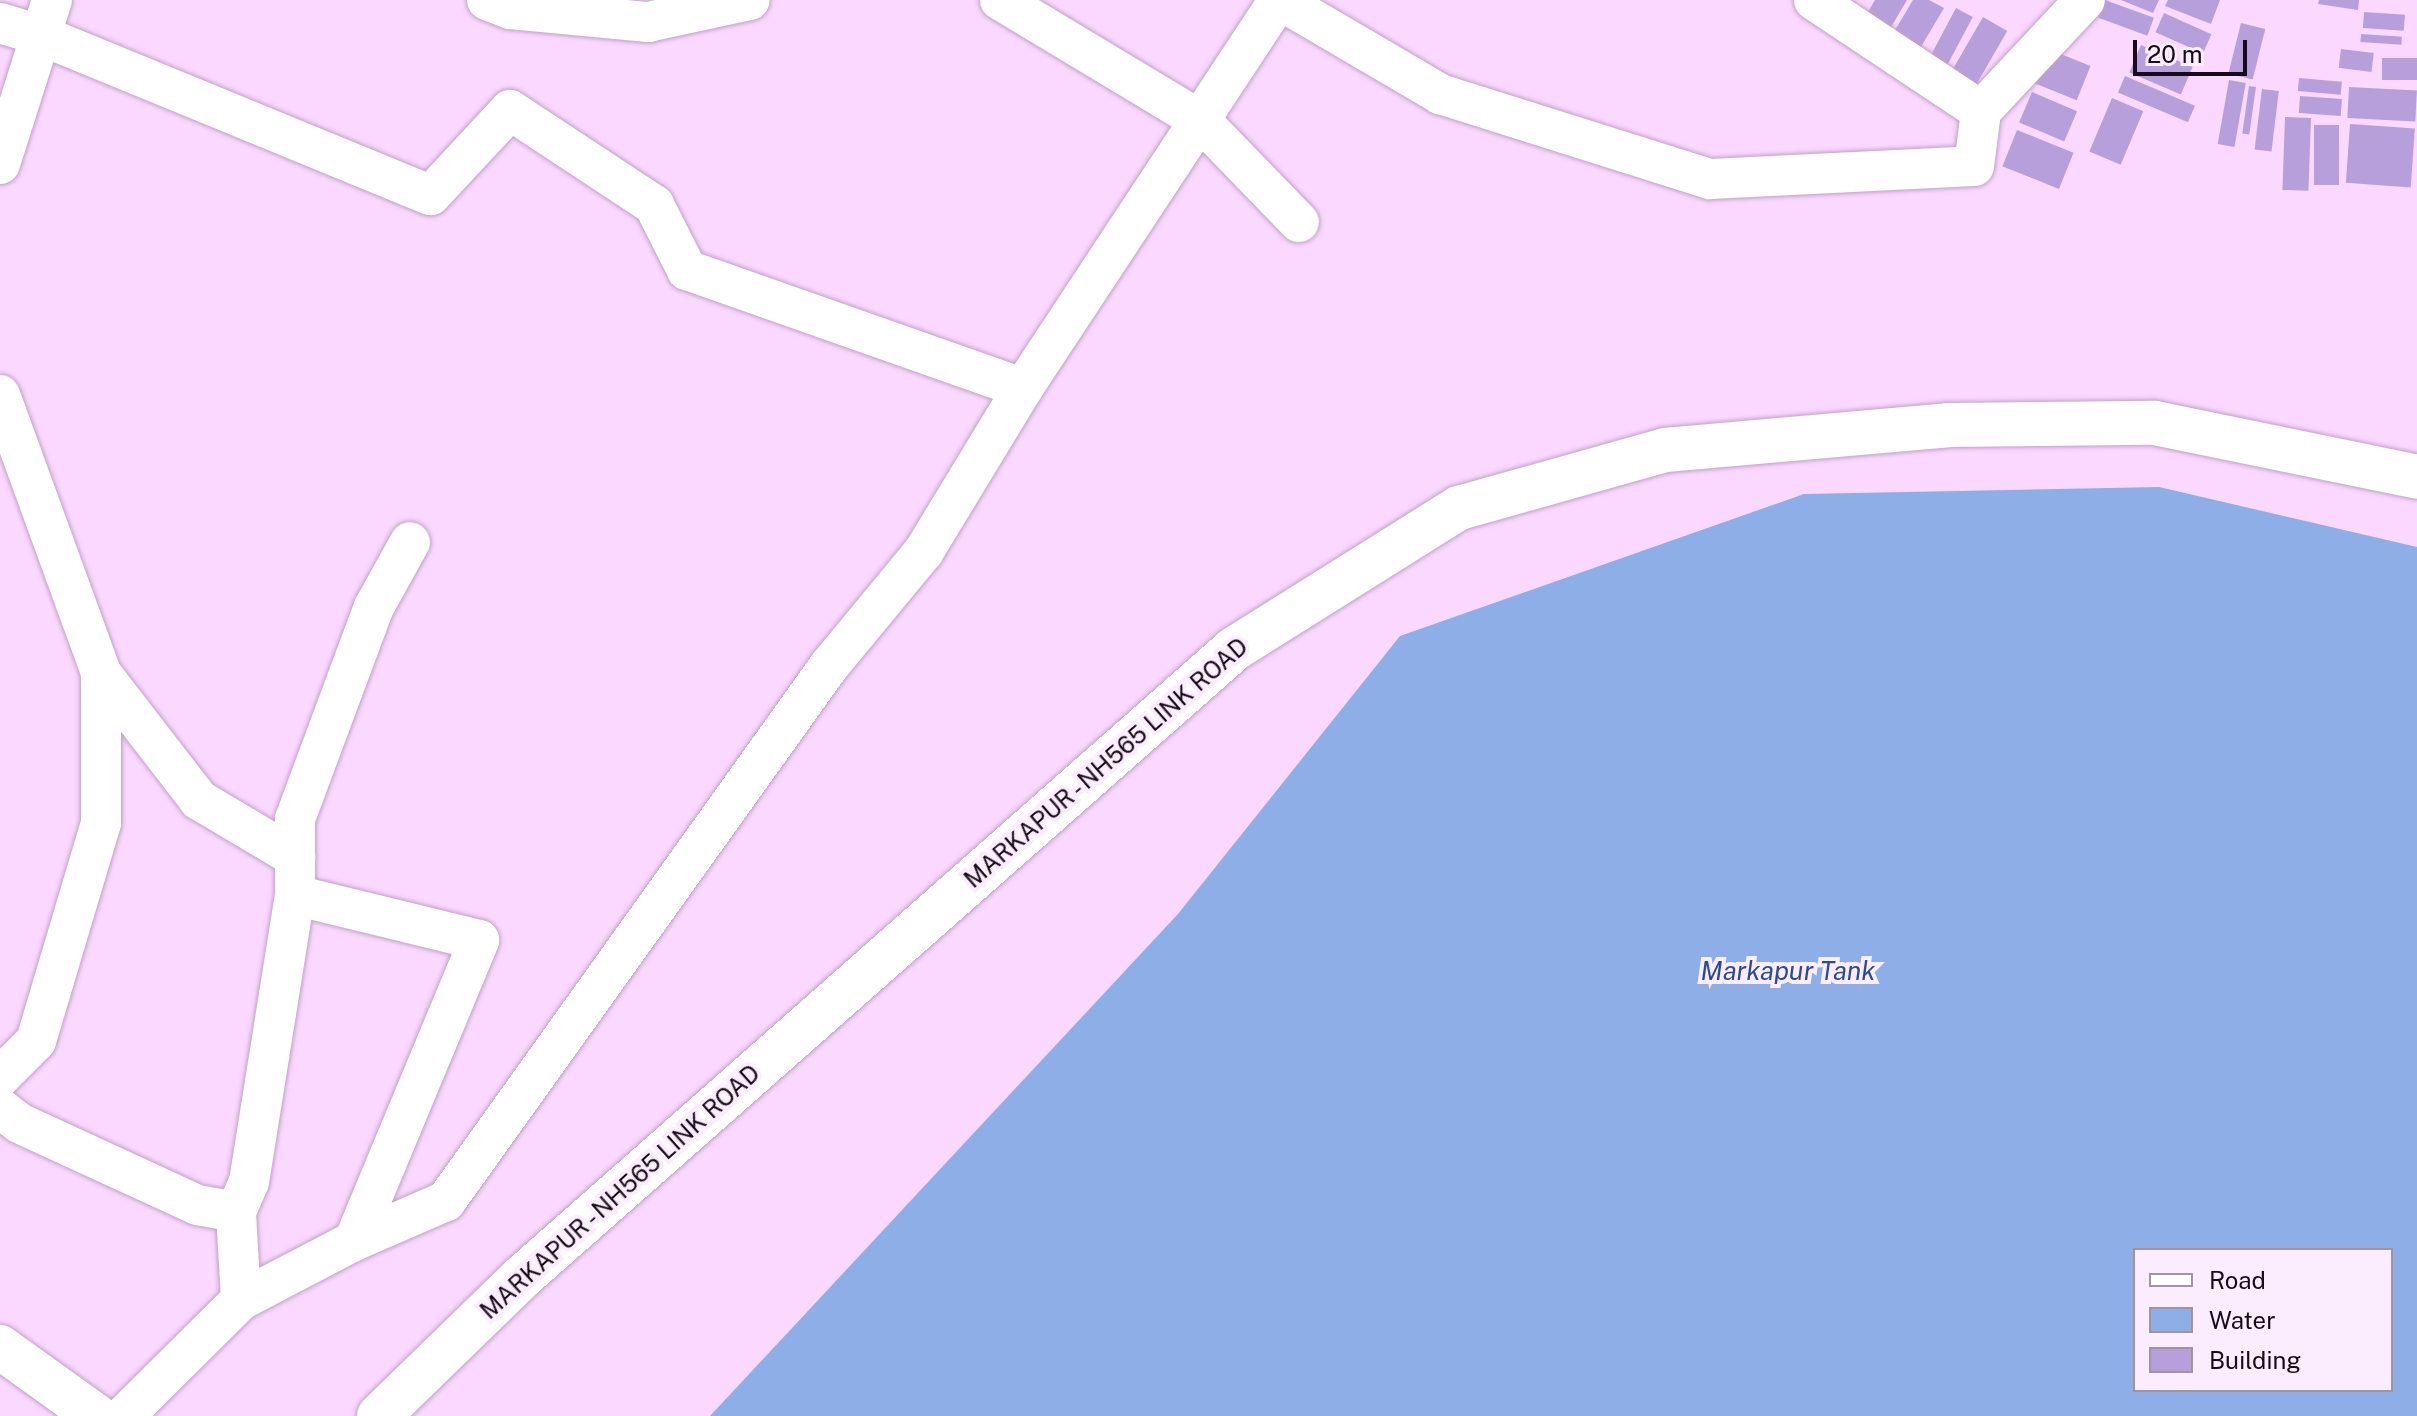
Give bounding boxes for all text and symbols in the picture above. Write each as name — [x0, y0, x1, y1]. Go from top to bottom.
scale bar — [2137, 24, 2251, 74]
text: 20 m — [2147, 40, 2203, 68]
street label: MARKAPUR - NH565 LINK ROAD — [956, 630, 1256, 896]
water label: Markapur Tank — [1701, 955, 1875, 987]
street label: MARKAPUR - NH565 LINK ROAD — [472, 1057, 768, 1327]
legend — [2133, 1248, 2393, 1392]
text: Road — [2209, 1266, 2266, 1294]
text: Water — [2209, 1306, 2276, 1334]
text: Building — [2209, 1346, 2301, 1374]

